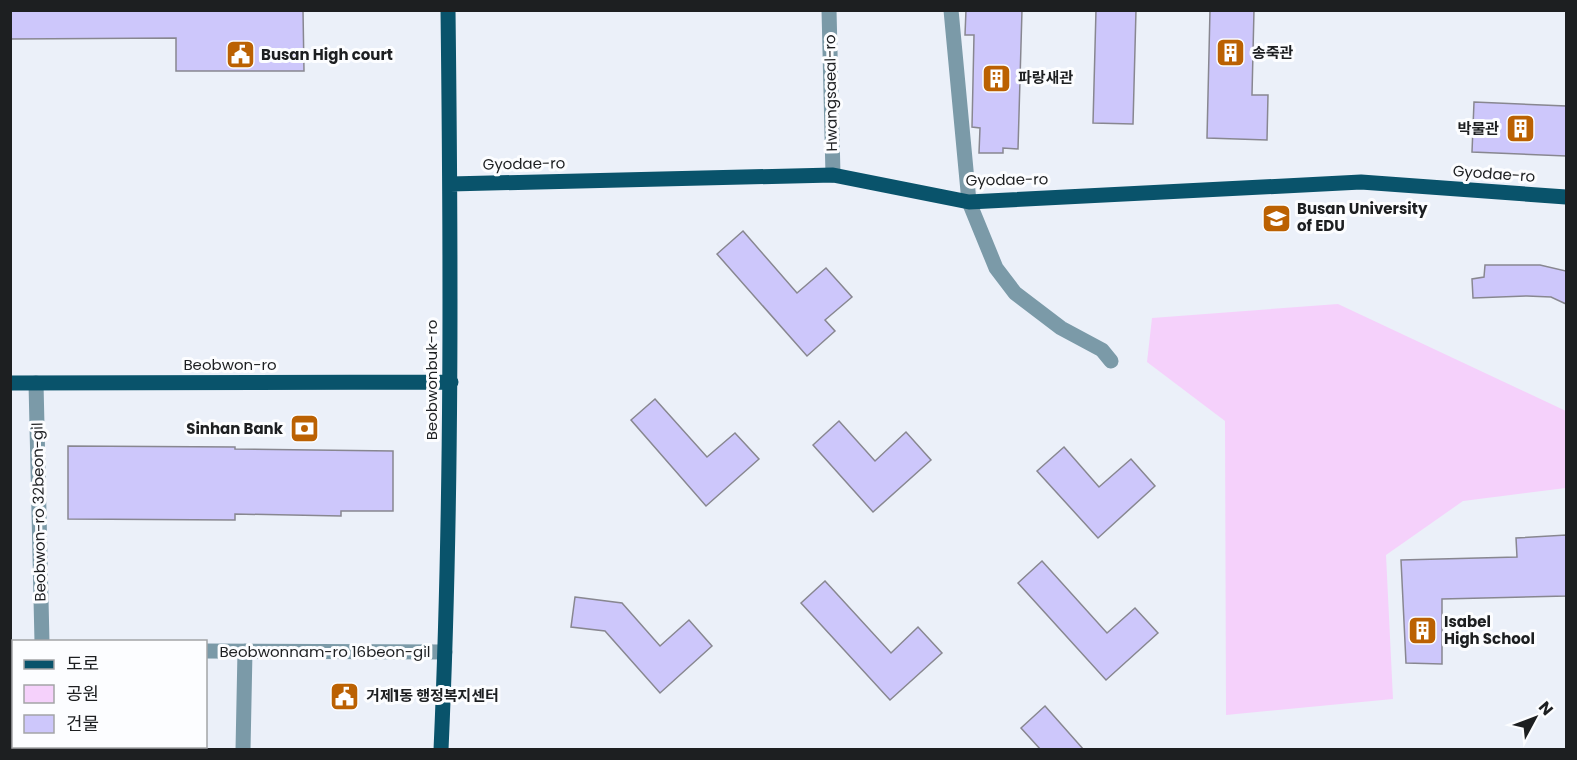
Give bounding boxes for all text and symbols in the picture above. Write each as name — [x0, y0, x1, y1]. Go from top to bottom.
street label: Hwangsaeal-ro — [819, 34, 842, 152]
building icon: 송죽관 — [1215, 37, 1247, 69]
public building icon: Busan High court — [224, 39, 256, 71]
place label: 송죽관 — [1252, 42, 1294, 63]
place label: Busan High court — [261, 44, 393, 65]
building icon: 파랑새관 — [981, 62, 1013, 94]
place label: 파랑새관 — [1018, 67, 1073, 88]
building icon: 박물관 — [1504, 113, 1536, 145]
place label: 박물관 — [1458, 118, 1499, 139]
street label: Gyodae-ro — [482, 152, 566, 175]
street label: Gyodae-ro — [1452, 160, 1536, 187]
street label: Gyodae-ro — [965, 168, 1049, 191]
place label: Busan University of EDU — [1297, 198, 1428, 236]
school or university icon: Busan University of EDU — [1260, 202, 1292, 234]
street label: Beobwonbuk-ro — [421, 320, 442, 440]
street label: Beobwon-ro — [183, 354, 277, 375]
bank icon: Sinhan Bank — [288, 413, 320, 445]
place label: Sinhan Bank — [186, 418, 284, 439]
street label: Beobwon-ro 32beon-gil — [26, 422, 51, 602]
place label: Isabel High School — [1444, 611, 1535, 649]
building icon: Isabel High School — [1407, 615, 1439, 647]
legend — [12, 640, 207, 748]
street label: Beobwonnam-ro 16beon-gil — [219, 641, 431, 662]
text: 도로 — [66, 651, 99, 676]
public building icon: 거제1동 행정복지센터 — [329, 680, 361, 712]
text: 공원 — [66, 681, 99, 706]
place label: 거제1동 행정복지센터 — [366, 685, 499, 706]
north arrow — [1505, 688, 1565, 748]
text: N — [1533, 696, 1559, 721]
text: 건물 — [66, 711, 99, 736]

